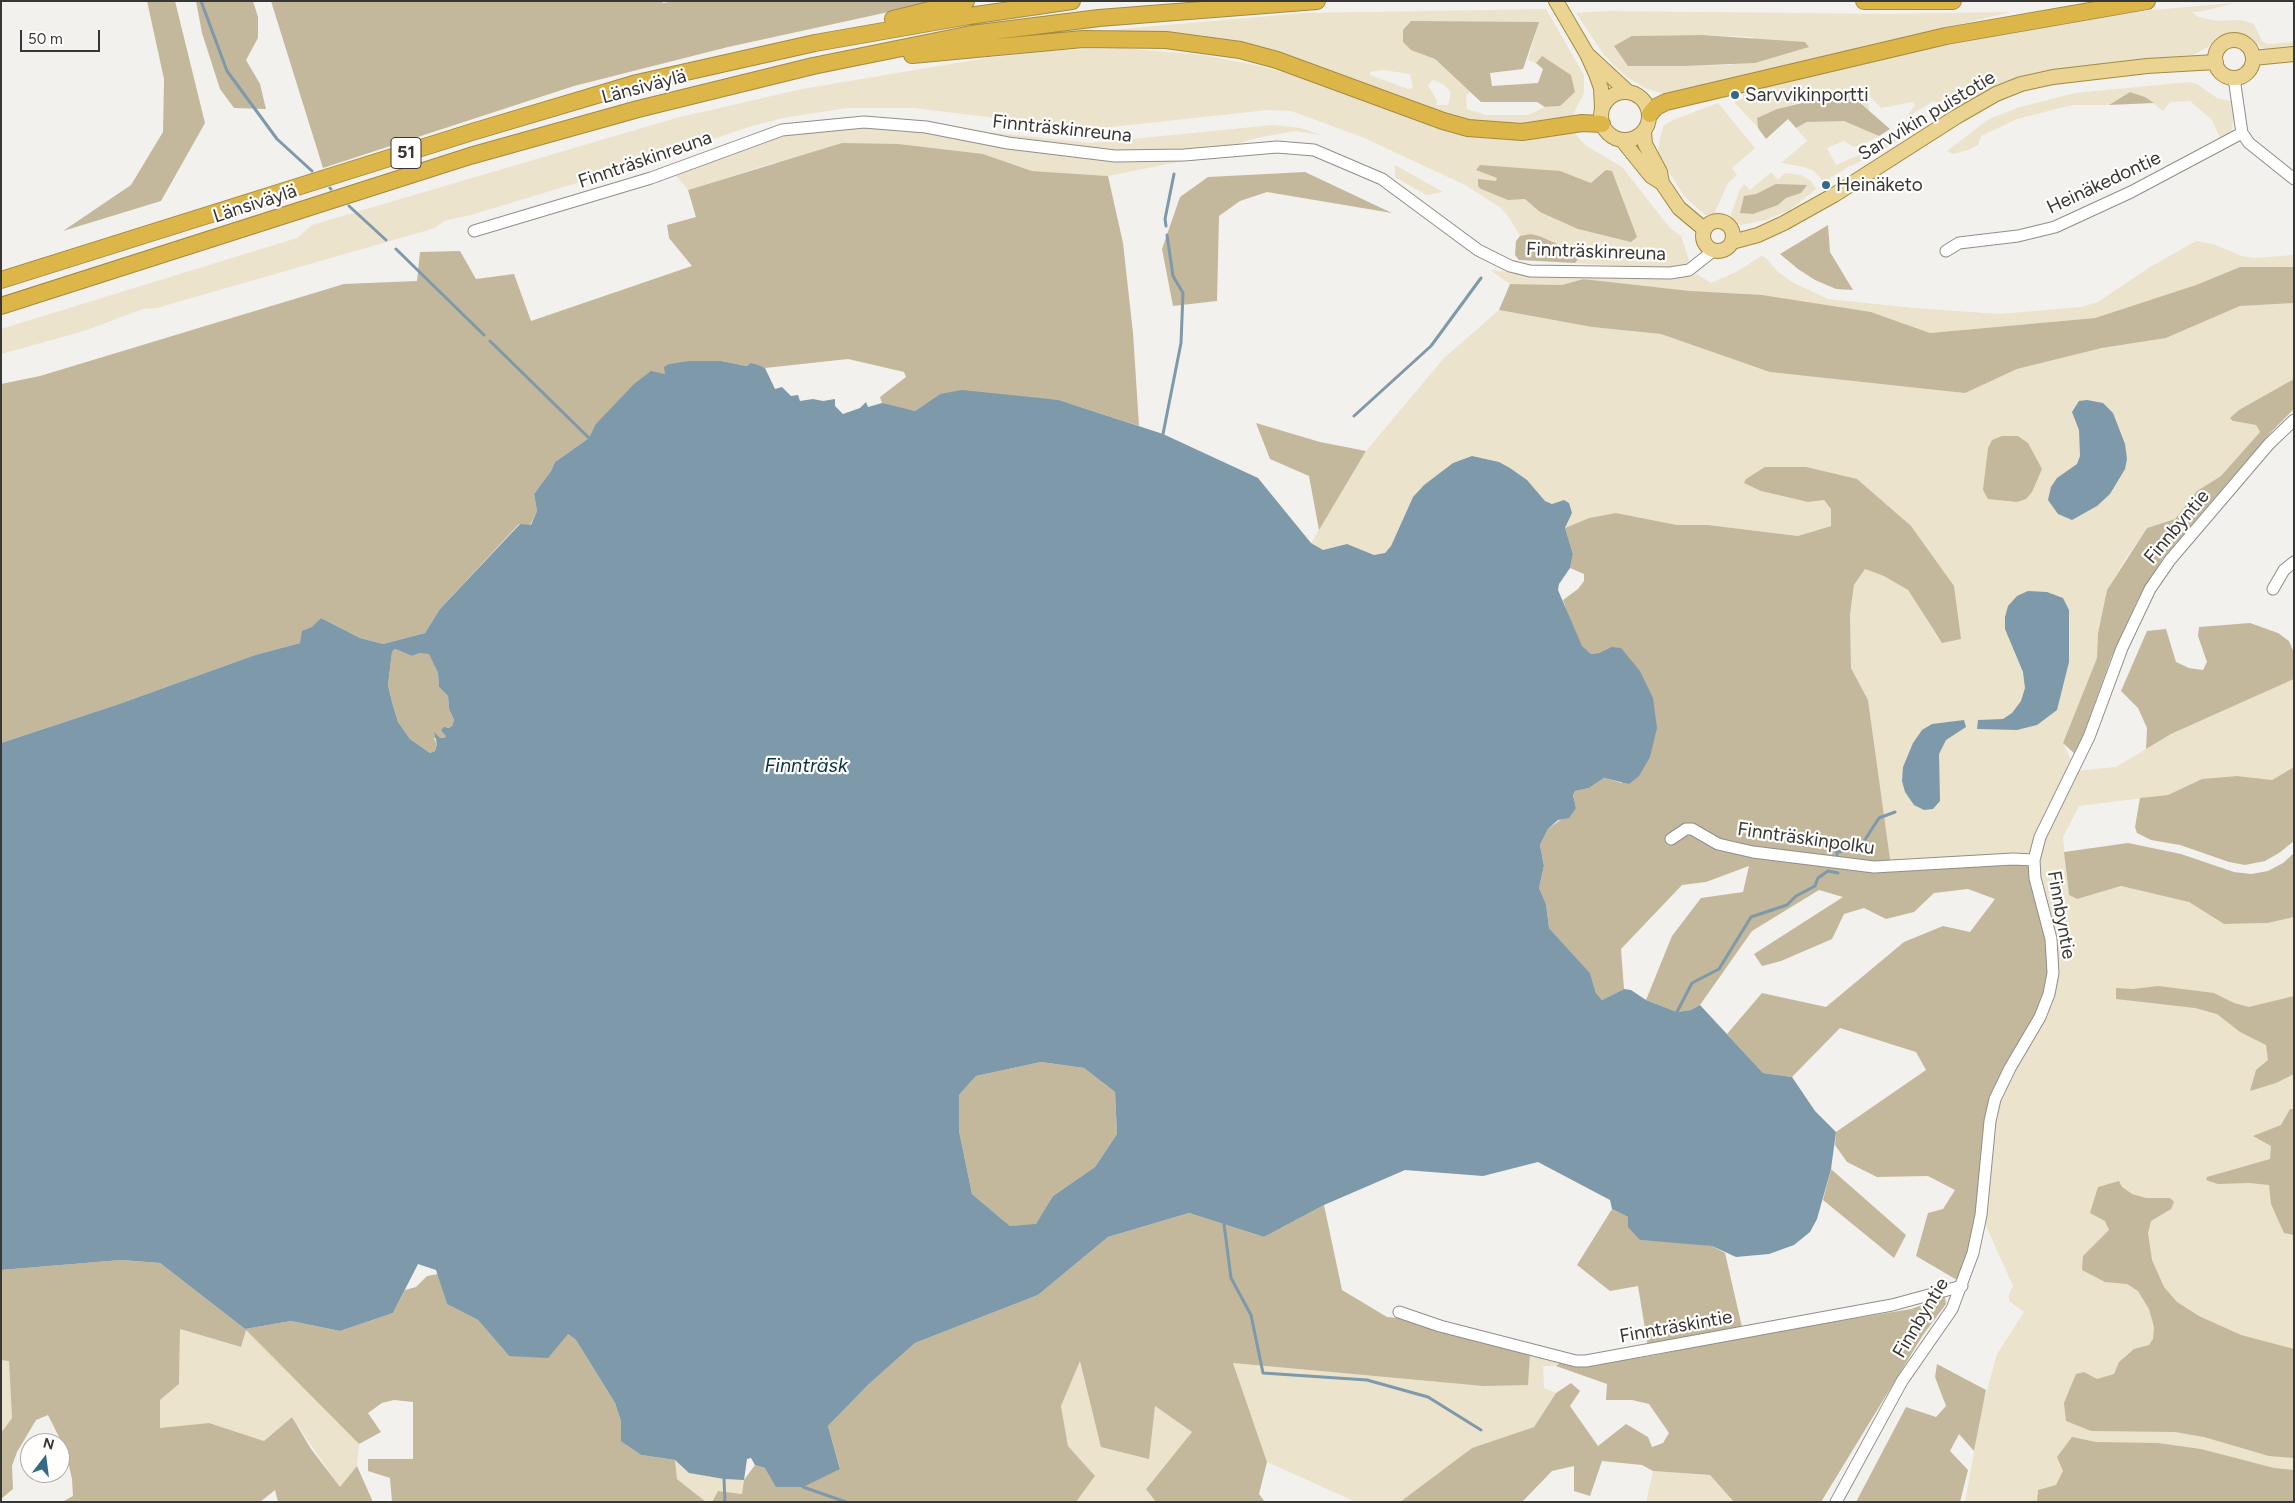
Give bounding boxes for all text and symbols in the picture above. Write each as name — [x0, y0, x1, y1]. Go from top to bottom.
scale bar — [22, 20, 102, 52]
text: 50 m — [28, 30, 63, 48]
street label: Länsiväylä — [599, 65, 689, 109]
street label: Sarvvikin puistotie — [1854, 66, 2000, 166]
place label: Sarvvikinportti — [1745, 84, 1869, 106]
marker: Sarvvikinportti — [1729, 89, 1741, 101]
street label: Finnträskinreuna — [991, 110, 1133, 148]
street label: Finnträskinreuna — [575, 126, 715, 194]
road number: 51 — [391, 138, 421, 168]
street label: Heinäkedontie — [2043, 147, 2165, 219]
place label: Heinäketo — [1836, 174, 1923, 196]
marker: Heinäketo — [1820, 179, 1832, 191]
street label: Länsiväylä — [210, 180, 300, 228]
street label: Finnträskinreuna — [1526, 238, 1666, 266]
street label: Finnbyntie — [2140, 485, 2214, 569]
water label: Finnträsk — [764, 754, 848, 778]
street label: Finnträskinpolku — [1736, 818, 1876, 860]
street label: Finnbyntie — [2042, 869, 2080, 961]
street label: Finnbyntie — [1888, 1274, 1954, 1362]
street label: Finnträskintie — [1618, 1306, 1734, 1348]
north arrow — [20, 1433, 70, 1483]
text: N — [41, 1434, 56, 1454]

